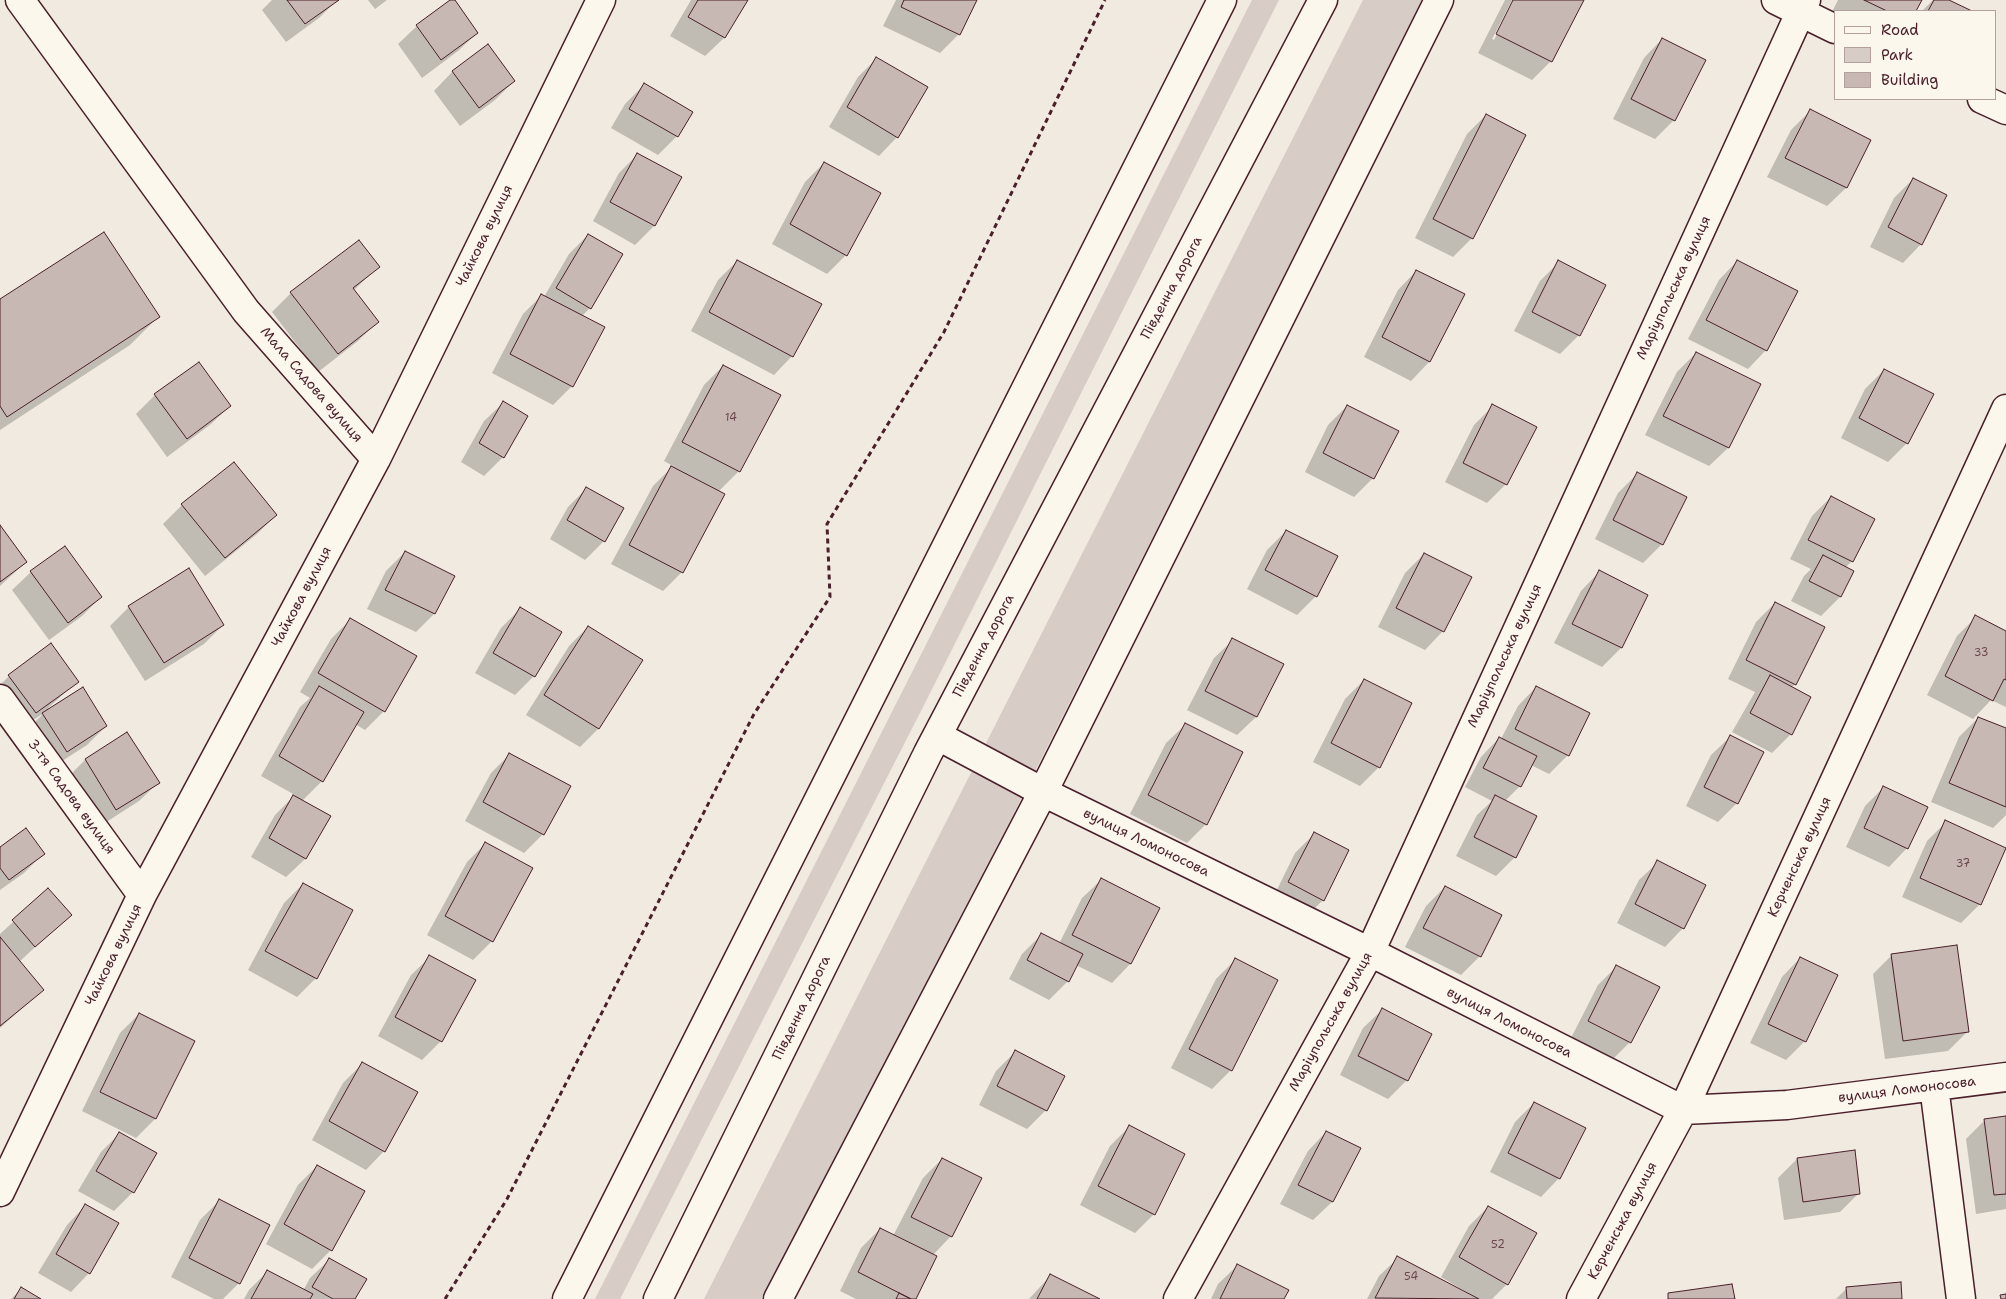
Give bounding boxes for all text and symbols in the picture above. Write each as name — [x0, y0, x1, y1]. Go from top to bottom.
legend — [1834, 10, 1996, 100]
text: Road — [1881, 20, 1919, 40]
text: Park — [1881, 45, 1913, 65]
text: Building — [1881, 70, 1938, 90]
street label: Чайкова вулиця — [453, 182, 517, 290]
street label: Маріупольська вулиця — [1633, 214, 1715, 362]
street label: Південна дорога — [1138, 234, 1206, 342]
street label: Мала Садова вулиця — [256, 324, 366, 446]
house number: 14 — [725, 411, 737, 425]
street label: Чайкова вулиця — [268, 544, 336, 650]
street label: Маріупольська вулиця — [1464, 582, 1546, 730]
street label: Південна дорога — [950, 592, 1018, 700]
house number: 33 — [1974, 646, 1988, 660]
street label: 3-тя Садова вулиця — [24, 736, 118, 858]
street label: Керченська вулиця — [1765, 794, 1835, 920]
street label: вулиця Ломоносова — [1080, 805, 1212, 881]
house number: 37 — [1956, 857, 1970, 871]
street label: Чайкова вулиця — [82, 901, 146, 1009]
street label: Маріупольська вулиця — [1286, 949, 1376, 1095]
street label: Південна дорога — [769, 953, 835, 1063]
street label: вулиця Ломоносова — [1444, 984, 1574, 1062]
street label: вулиця Ломоносова — [1837, 1073, 1977, 1107]
street label: Керченська вулиця — [1585, 1159, 1661, 1283]
house number: 52 — [1491, 1238, 1505, 1252]
house number: 54 — [1404, 1270, 1418, 1284]

